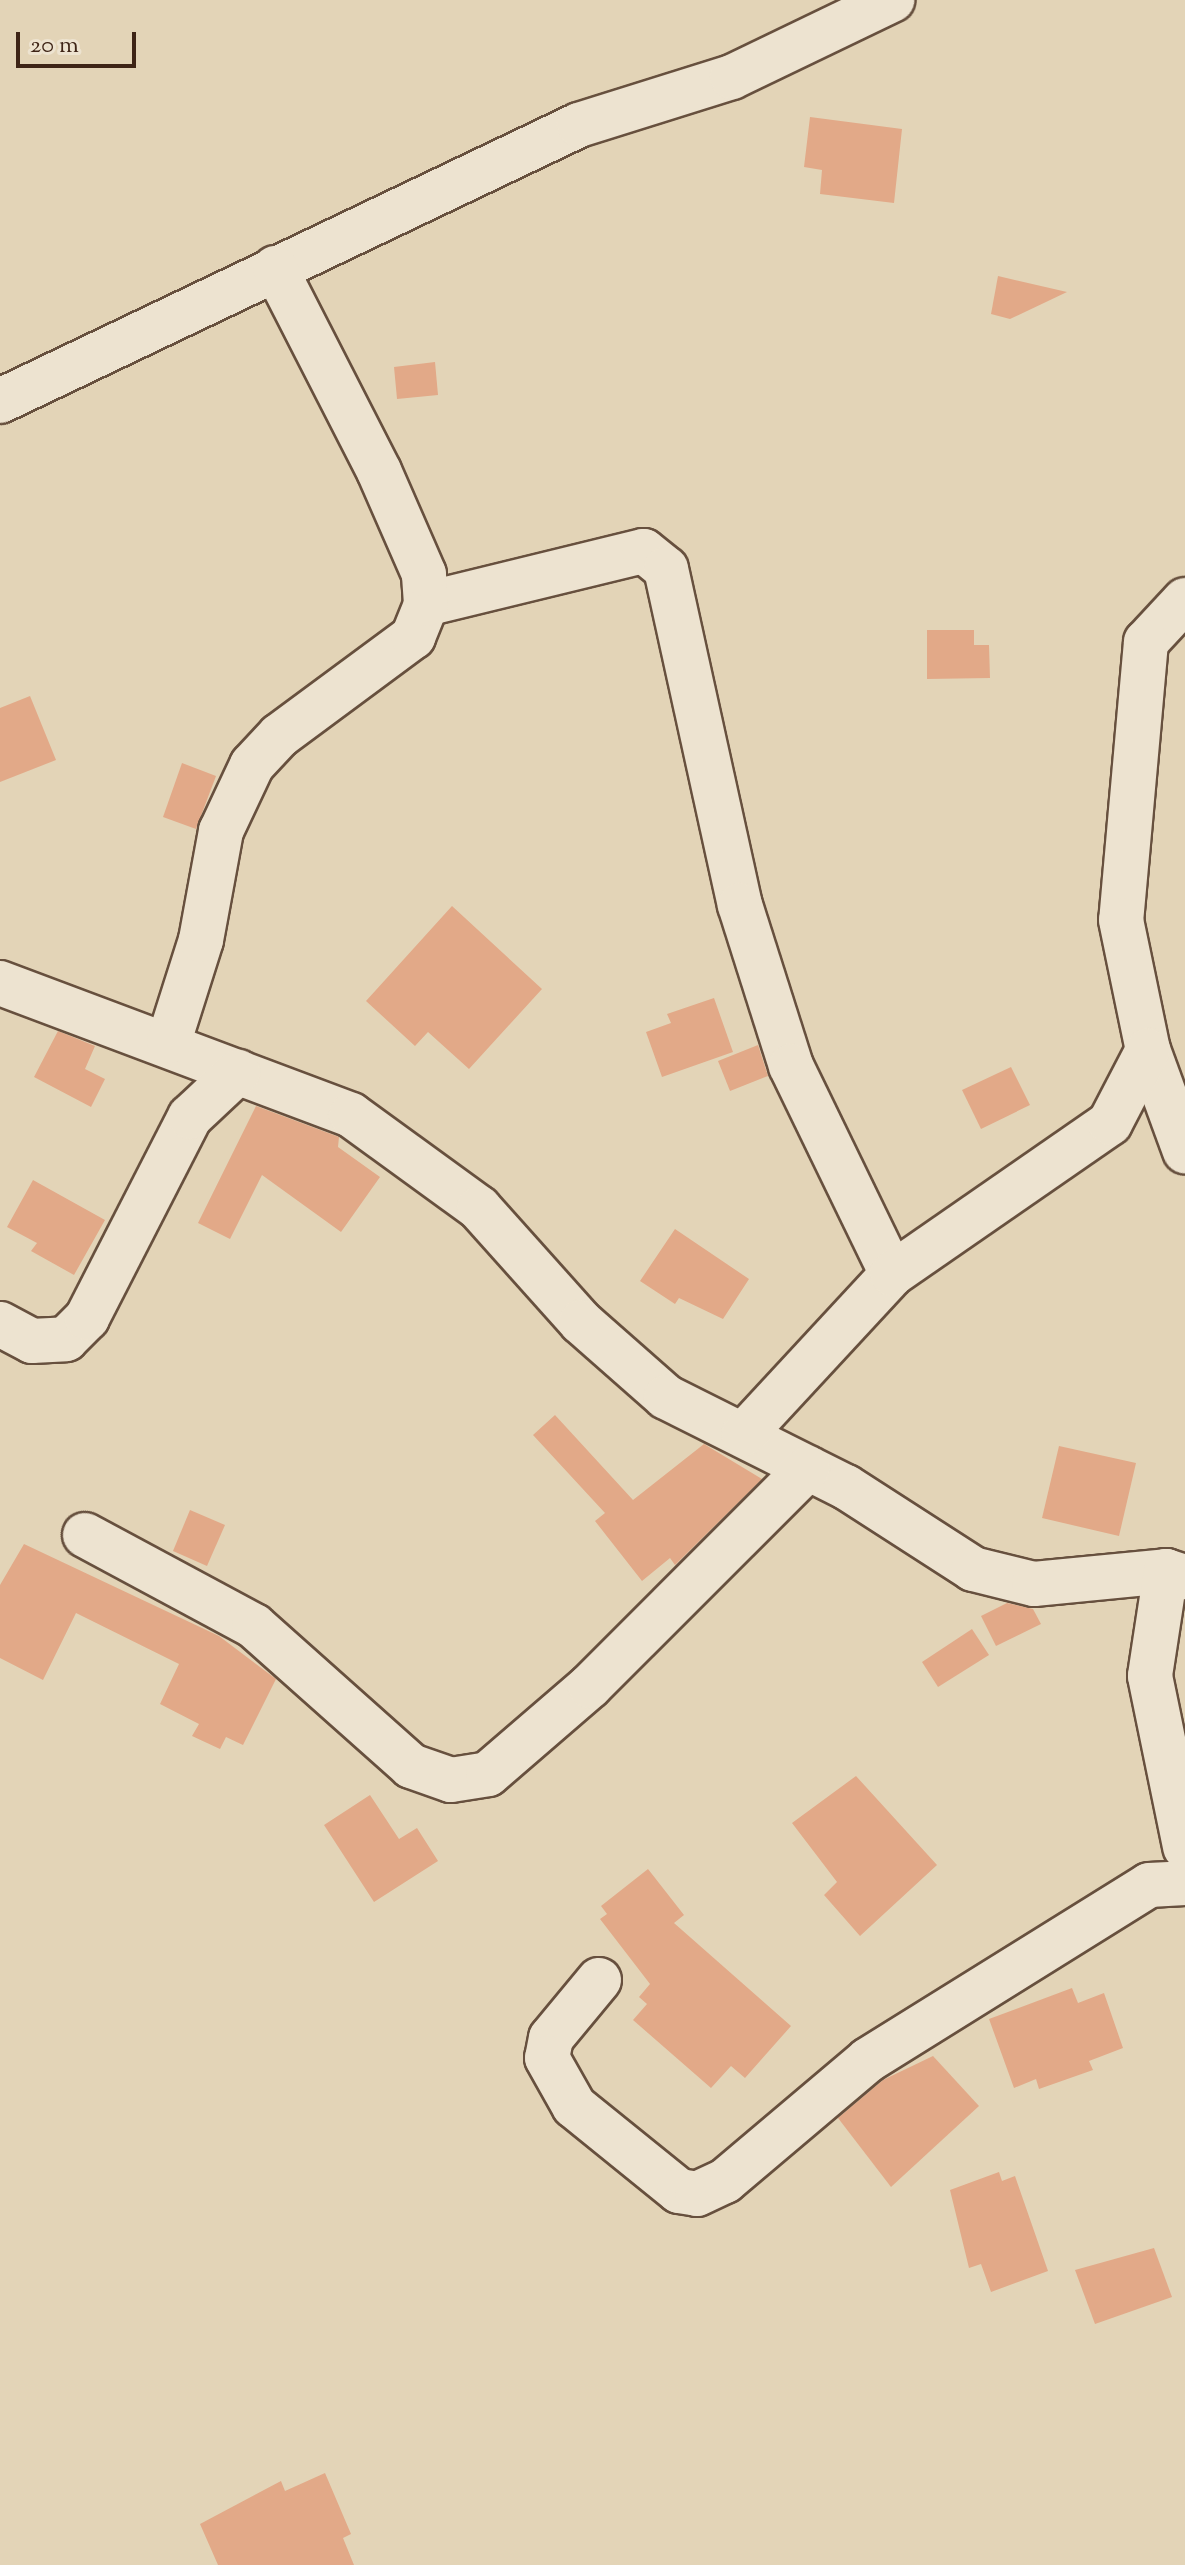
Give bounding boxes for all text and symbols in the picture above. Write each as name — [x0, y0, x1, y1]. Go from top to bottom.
scale bar — [20, 16, 140, 66]
text: 20 m — [30, 29, 79, 63]

